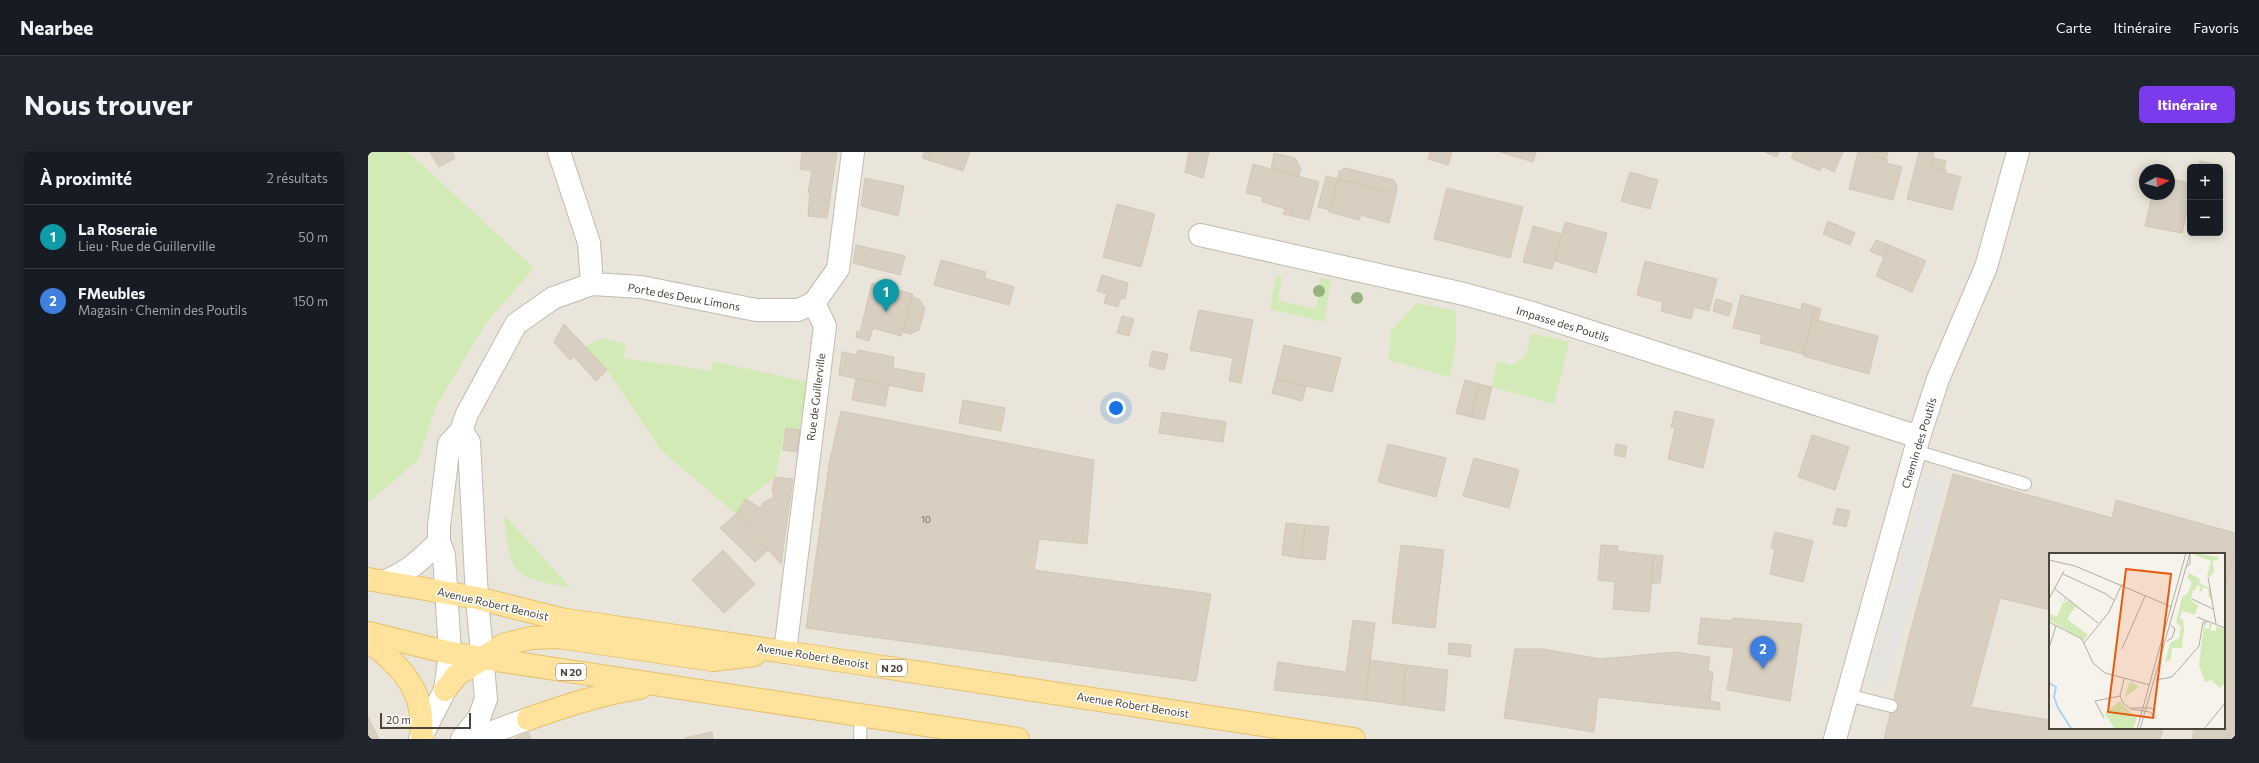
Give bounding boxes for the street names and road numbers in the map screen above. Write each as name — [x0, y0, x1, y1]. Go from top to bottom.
street label: Porte des Deux Limons — [627, 280, 741, 313]
street label: Impasse des Poutils — [1515, 303, 1611, 344]
street label: Rue de Guillerville — [804, 352, 827, 442]
street label: Chemin des Poutils — [1899, 396, 1939, 490]
street label: Avenue Robert Benoist — [436, 584, 550, 623]
street label: Avenue Robert Benoist — [756, 640, 871, 671]
road number: N 20 — [877, 660, 907, 676]
road number: N 20 — [556, 664, 586, 680]
street label: Avenue Robert Benoist — [1076, 689, 1191, 720]

